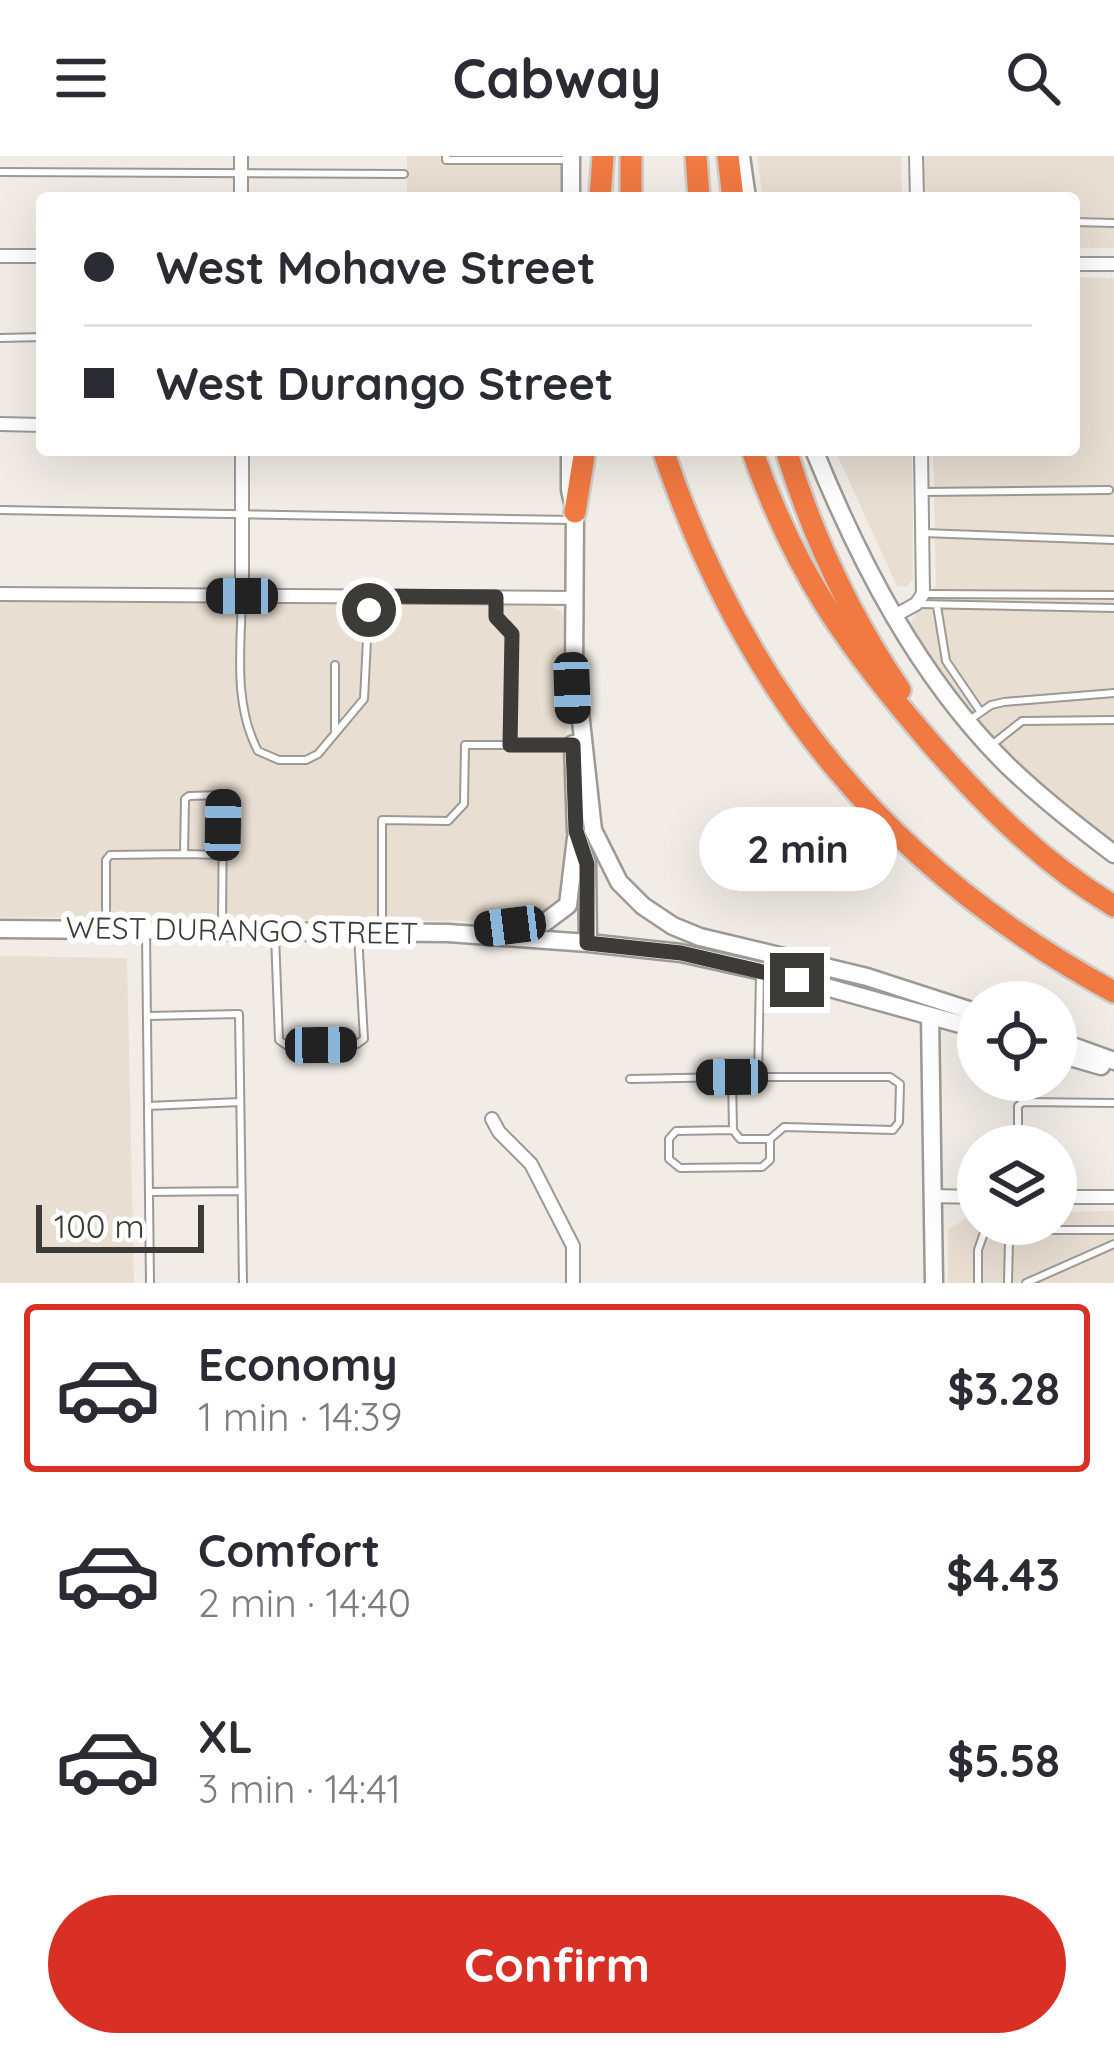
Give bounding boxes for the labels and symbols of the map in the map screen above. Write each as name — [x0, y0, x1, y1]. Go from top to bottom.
car — [206, 578, 278, 614]
route start — [342, 583, 396, 637]
car — [553, 651, 591, 725]
car — [204, 789, 242, 861]
callout: 2 min — [698, 806, 896, 890]
car — [472, 904, 548, 948]
street label: WEST DURANGO STREET — [65, 908, 419, 952]
route end — [770, 953, 824, 1007]
car — [285, 1026, 357, 1064]
car — [696, 1058, 768, 1096]
scale bar — [36, 1199, 204, 1252]

